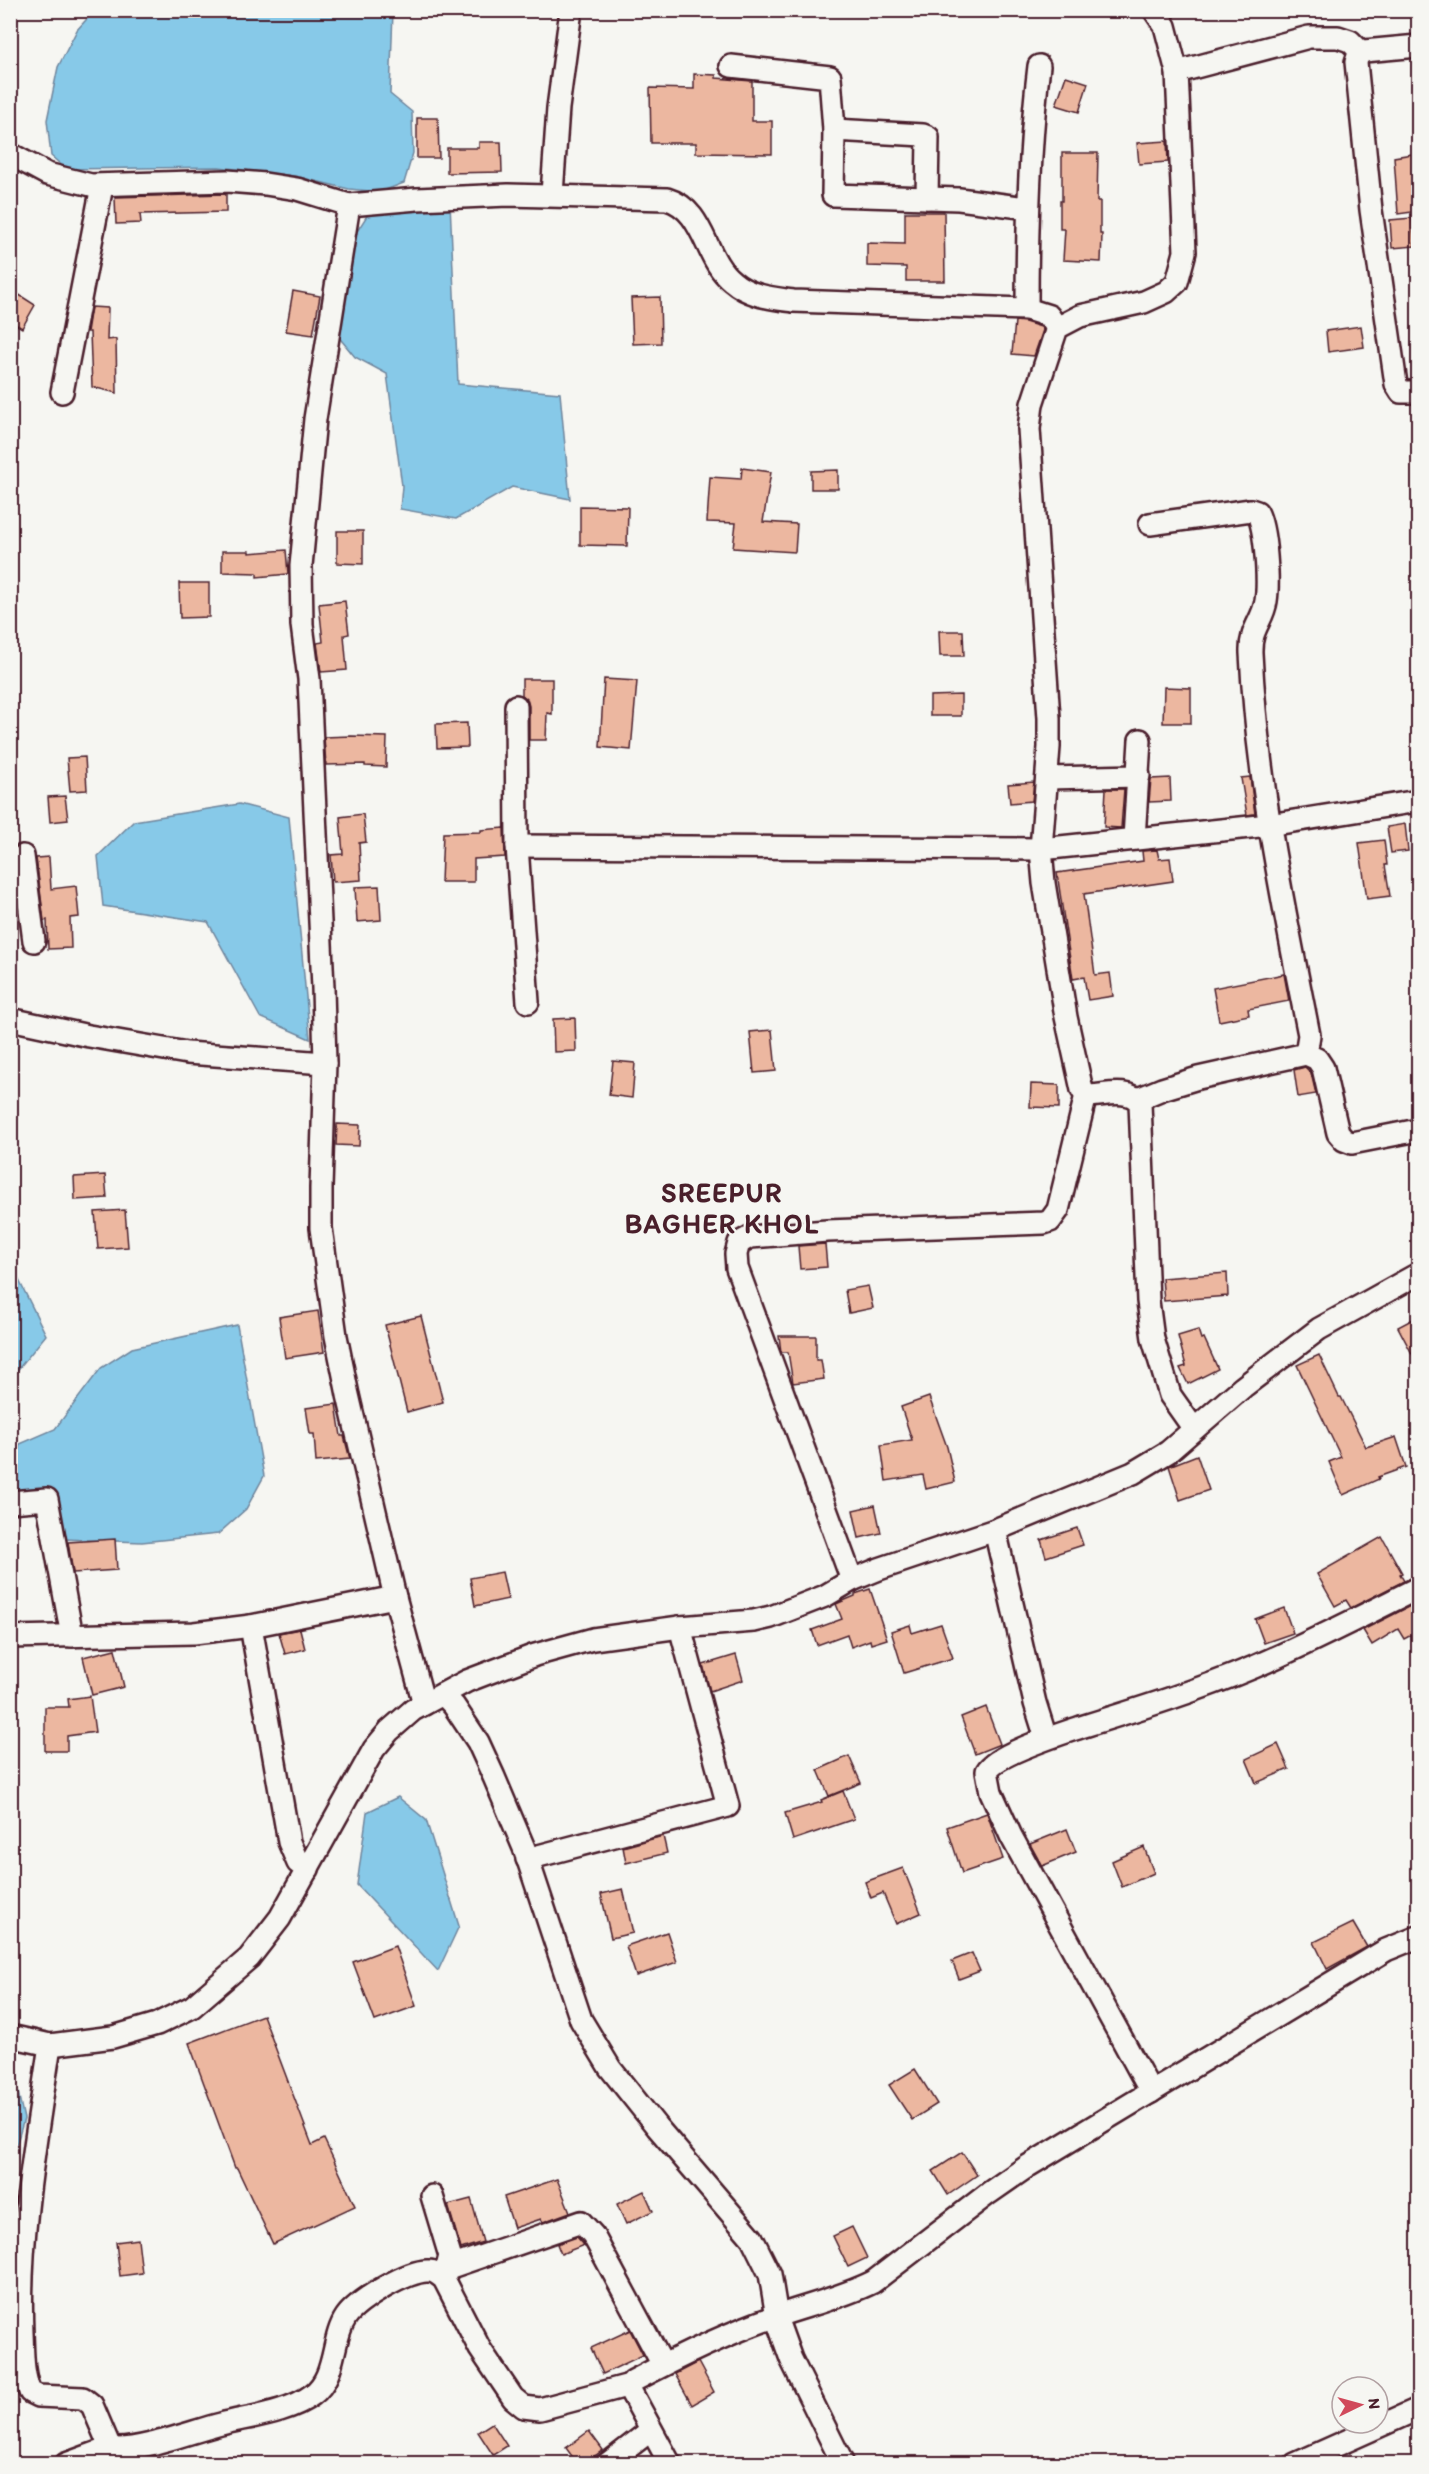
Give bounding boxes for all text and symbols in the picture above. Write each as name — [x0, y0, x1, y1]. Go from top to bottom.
district label: SREEPUR BAGHER KHOL — [625, 1176, 819, 1240]
north arrow — [1330, 2375, 1390, 2435]
text: N — [1365, 2398, 1384, 2410]

